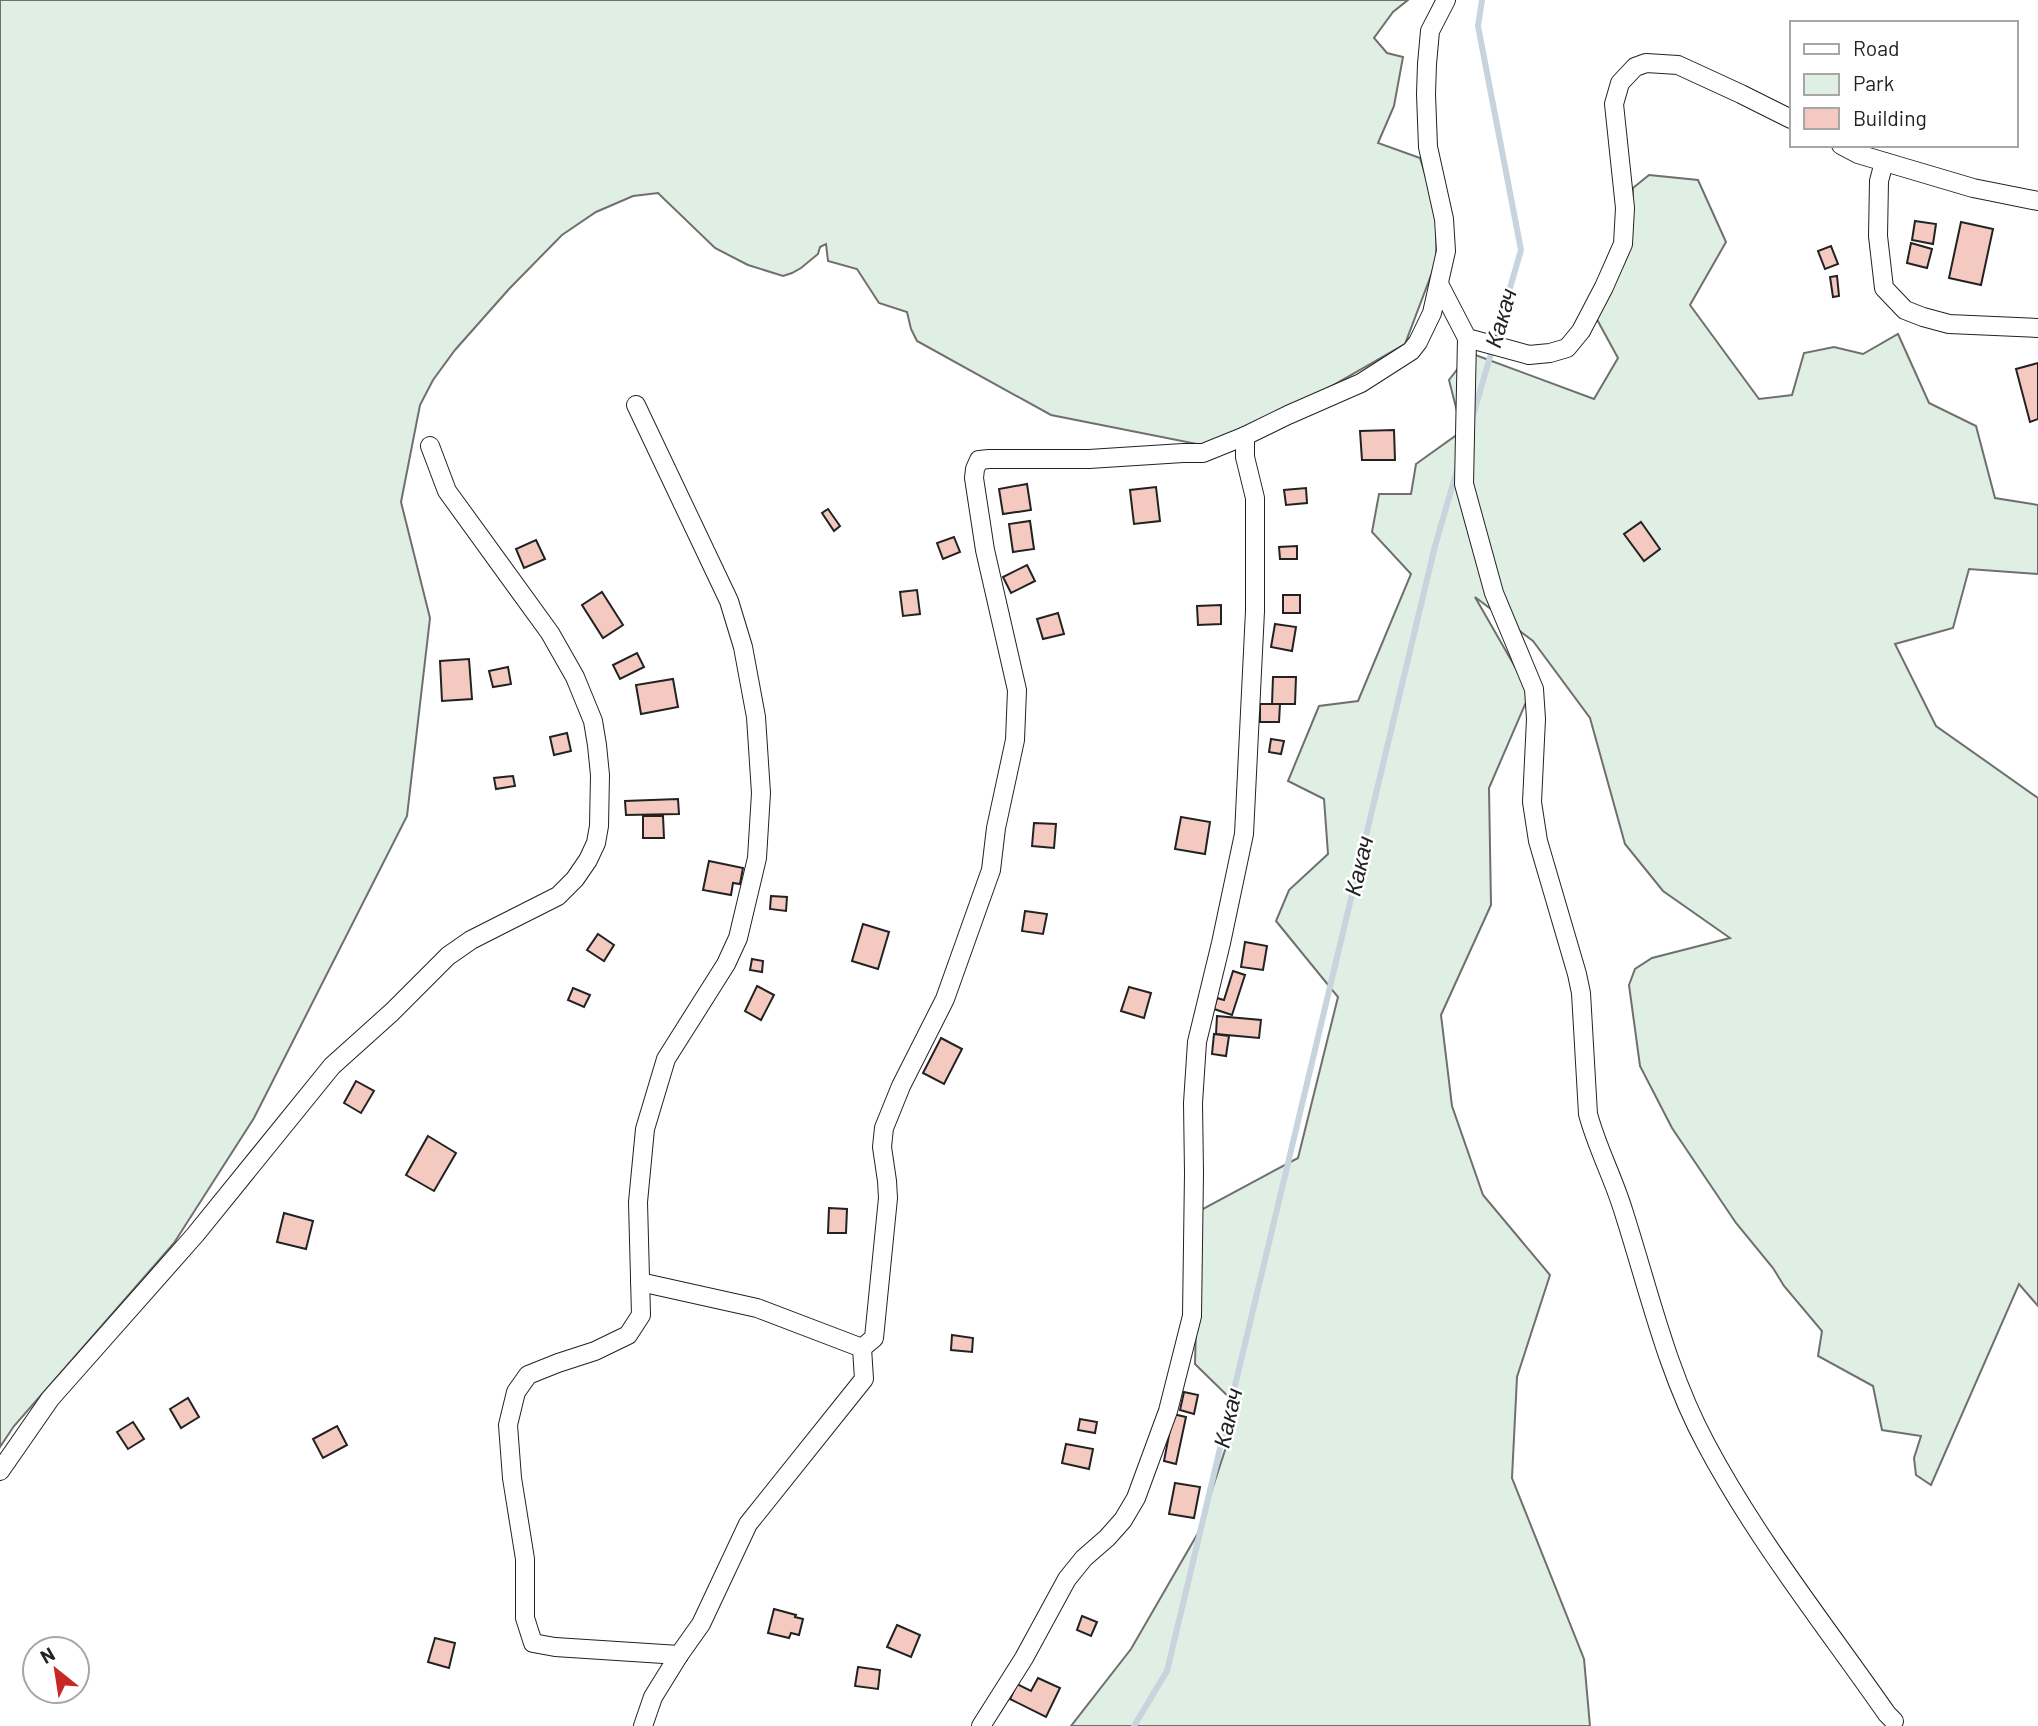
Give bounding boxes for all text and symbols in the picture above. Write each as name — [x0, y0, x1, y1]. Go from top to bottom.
legend — [1790, 21, 2017, 147]
text: Road — [1853, 35, 1899, 60]
text: Park — [1853, 70, 1894, 95]
text: Building — [1853, 105, 1927, 130]
water label: Какач — [1478, 285, 1522, 351]
water label: Какач — [1338, 833, 1378, 898]
water label: Какач — [1207, 1385, 1247, 1450]
north arrow — [21, 1635, 91, 1705]
text: N — [36, 1642, 58, 1668]

